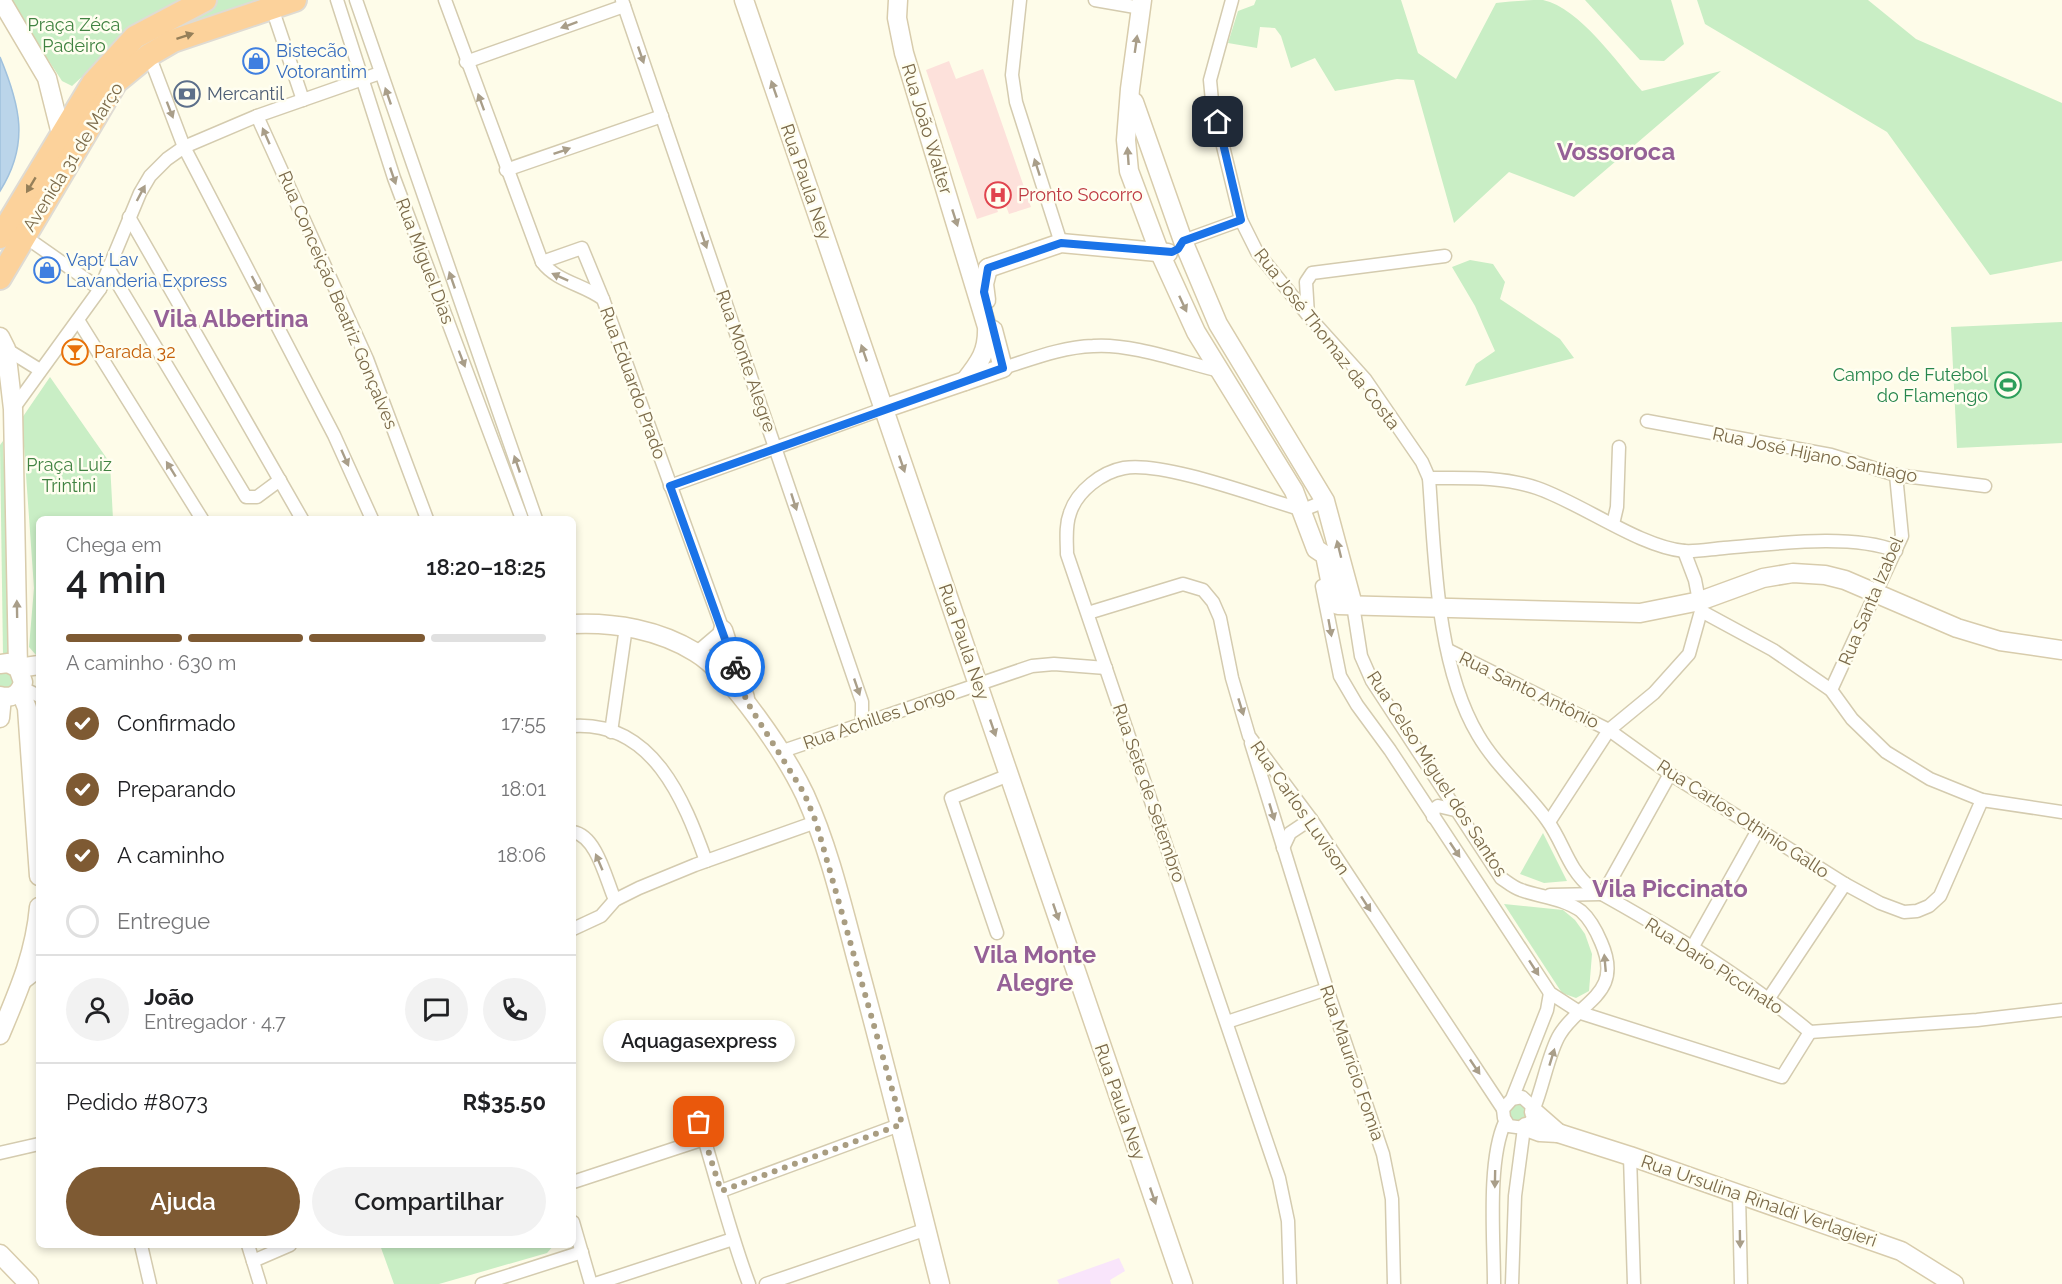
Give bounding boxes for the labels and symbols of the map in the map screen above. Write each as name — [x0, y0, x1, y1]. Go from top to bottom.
park label: Praça Zéca Padeiro — [28, 14, 120, 56]
one-way arrow — [560, 21, 578, 31]
one-way arrow — [176, 31, 194, 41]
one-way arrow — [1131, 35, 1141, 54]
place label: Bistecão Votorantim — [276, 40, 367, 82]
shop icon: Bistecão Votorantim — [241, 46, 271, 76]
one-way arrow — [637, 46, 647, 64]
street label: Rua João Walter — [898, 61, 957, 197]
street label: Avenida 31 de Março — [18, 78, 127, 235]
bank icon: Mercantil — [172, 79, 202, 109]
one-way arrow — [769, 80, 779, 98]
place label: Mercantil — [207, 83, 284, 104]
one-way arrow — [383, 87, 393, 105]
one-way arrow — [476, 93, 486, 111]
pin — [1192, 96, 1243, 147]
one-way arrow — [165, 101, 175, 119]
street label: Rua Paula Ney — [777, 121, 836, 243]
one-way arrow — [262, 128, 271, 145]
district label: Vossoroca — [1557, 137, 1675, 166]
one-way arrow — [553, 146, 571, 155]
one-way arrow — [1123, 146, 1132, 165]
one-way arrow — [1031, 158, 1041, 176]
one-way arrow — [389, 167, 399, 185]
street label: Rua Conceição Beatriz Gonçalves — [274, 168, 403, 432]
one-way arrow — [26, 177, 37, 193]
hospital icon: Pronto Socorro — [983, 180, 1013, 210]
one-way arrow — [136, 184, 146, 201]
place label: Pronto Socorro — [1018, 184, 1143, 205]
street label: Rua Miguel Dias — [392, 195, 459, 327]
one-way arrow — [951, 209, 960, 227]
one-way arrow — [700, 231, 710, 249]
street label: Rua José Thomaz da Costa — [1250, 244, 1405, 433]
place label: Vapt Lav Lavanderia Express — [66, 249, 228, 291]
shop icon: Vapt Lav Lavanderia Express — [32, 255, 62, 285]
one-way arrow — [447, 271, 457, 289]
one-way arrow — [550, 272, 568, 282]
one-way arrow — [251, 276, 261, 293]
street label: Rua Monte Alegre — [712, 287, 781, 435]
one-way arrow — [1178, 296, 1188, 314]
district label: Vila Albertina — [154, 304, 309, 333]
street label: Rua Eduardo Prado — [596, 304, 671, 462]
bar icon: Parada 32 — [60, 337, 90, 367]
place label: Parada 32 — [94, 341, 176, 362]
one-way arrow — [859, 344, 869, 362]
one-way arrow — [457, 350, 467, 368]
place label: Campo de Futebol do Flamengo — [1833, 364, 1988, 406]
sports icon: Campo de Futebol do Flamengo — [1993, 370, 2023, 400]
street label: Rua José Hijano Santiago — [1711, 423, 1920, 487]
one-way arrow — [340, 449, 349, 466]
park label: Praça Luiz Trintini — [26, 454, 112, 496]
one-way arrow — [511, 455, 521, 473]
one-way arrow — [898, 455, 908, 473]
one-way arrow — [166, 461, 177, 477]
one-way arrow — [789, 493, 799, 511]
street label: Rua Santa Izabel — [1834, 533, 1907, 668]
one-way arrow — [1333, 539, 1343, 558]
street label: Rua Paula Ney — [935, 581, 994, 703]
one-way arrow — [12, 600, 21, 619]
one-way arrow — [1325, 618, 1334, 637]
courier — [705, 637, 765, 697]
street label: Rua Santo Antônio — [1456, 647, 1603, 733]
street label: Rua Celso Miguel dos Santos — [1363, 667, 1512, 881]
one-way arrow — [852, 678, 862, 696]
street label: Rua Achilles Longo — [800, 682, 958, 753]
one-way arrow — [1236, 698, 1246, 716]
street label: Rua Sete de Setembro — [1109, 701, 1190, 885]
one-way arrow — [989, 719, 998, 737]
street label: Rua Carlos Luvison — [1246, 737, 1355, 879]
street label: Rua Carlos Othinio Gallo — [1653, 755, 1833, 882]
one-way arrow — [1268, 803, 1277, 821]
one-way arrow — [1449, 842, 1460, 858]
one-way arrow — [594, 852, 604, 870]
district label: Vila Piccinato — [1592, 874, 1748, 903]
one-way arrow — [1361, 896, 1372, 913]
one-way arrow — [1051, 903, 1061, 921]
street label: Rua Dario Piccinato — [1641, 913, 1787, 1018]
district label: Vila Monte Alegre — [974, 940, 1096, 997]
one-way arrow — [1600, 953, 1610, 972]
one-way arrow — [1528, 960, 1539, 976]
street label: Rua Maurício Fomia — [1316, 982, 1389, 1143]
callout: Aquagasexpress — [603, 1020, 795, 1062]
street label: Rua Paula Ney — [1091, 1041, 1150, 1163]
one-way arrow — [1548, 1048, 1557, 1066]
one-way arrow — [1469, 1058, 1481, 1074]
pin — [673, 1096, 724, 1147]
street label: Rua Ursulina Rinaldi Verlagieri — [1639, 1150, 1880, 1251]
one-way arrow — [1490, 1169, 1500, 1188]
one-way arrow — [1148, 1187, 1158, 1205]
one-way arrow — [1735, 1230, 1744, 1249]

